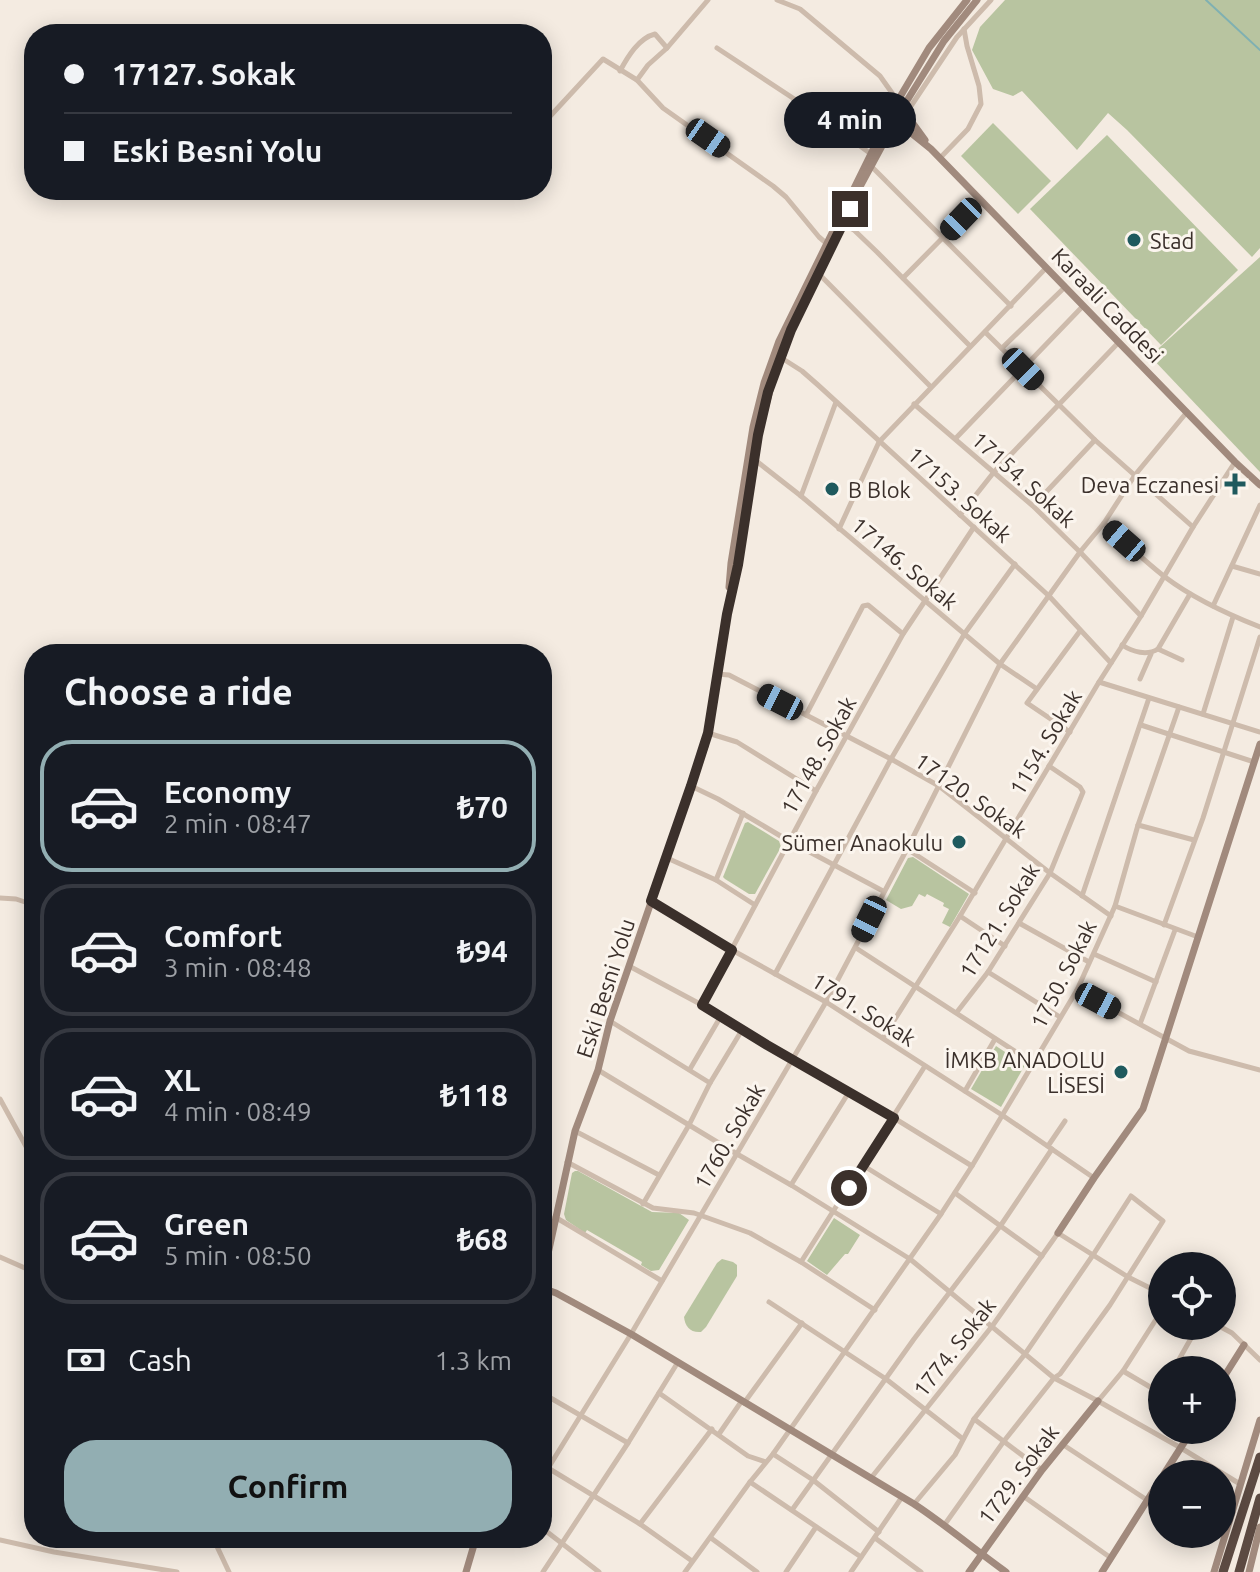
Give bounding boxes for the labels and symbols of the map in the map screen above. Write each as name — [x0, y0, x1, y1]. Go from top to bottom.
callout: 4 min — [784, 93, 916, 149]
car — [681, 114, 735, 162]
route end — [832, 191, 868, 227]
car — [936, 193, 986, 245]
place label: Stad — [1150, 228, 1194, 253]
marker: Stad — [1125, 231, 1143, 249]
street label: Karaali Caddesi — [1047, 243, 1169, 367]
car — [998, 344, 1048, 394]
street label: 17154. Sokak — [967, 426, 1081, 532]
street label: 17153. Sokak — [903, 441, 1017, 547]
place label: Deva Eczanesi — [1081, 472, 1219, 497]
marker: Deva Eczanesi — [1226, 475, 1244, 493]
place label: B Blok — [848, 477, 911, 502]
marker: B Blok — [823, 480, 841, 498]
street label: 17146. Sokak — [847, 512, 963, 614]
car — [1098, 516, 1150, 566]
car — [753, 680, 807, 724]
street label: 1154. Sokak — [1004, 685, 1086, 799]
street label: 17148. Sokak — [775, 692, 861, 818]
street label: 17120. Sokak — [910, 747, 1032, 843]
place label: Sümer Anaokulu — [781, 830, 943, 855]
marker: Sümer Anaokulu — [950, 833, 968, 851]
street label: 17121. Sokak — [954, 858, 1044, 982]
car — [848, 892, 890, 946]
street label: Eski Besni Yolu — [571, 915, 639, 1061]
street label: 1750. Sokak — [1025, 916, 1101, 1032]
street label: 1791. Sokak — [807, 967, 921, 1051]
car — [1071, 979, 1125, 1023]
place label: İMKB ANADOLU LİSESİ — [945, 1047, 1105, 1097]
marker: İMKB ANADOLU LİSESİ — [1112, 1063, 1130, 1081]
street label: 1760. Sokak — [689, 1079, 769, 1193]
route start — [831, 1170, 867, 1206]
street label: 1774. Sokak — [908, 1293, 1000, 1401]
street label: 1729. Sokak — [973, 1419, 1063, 1529]

